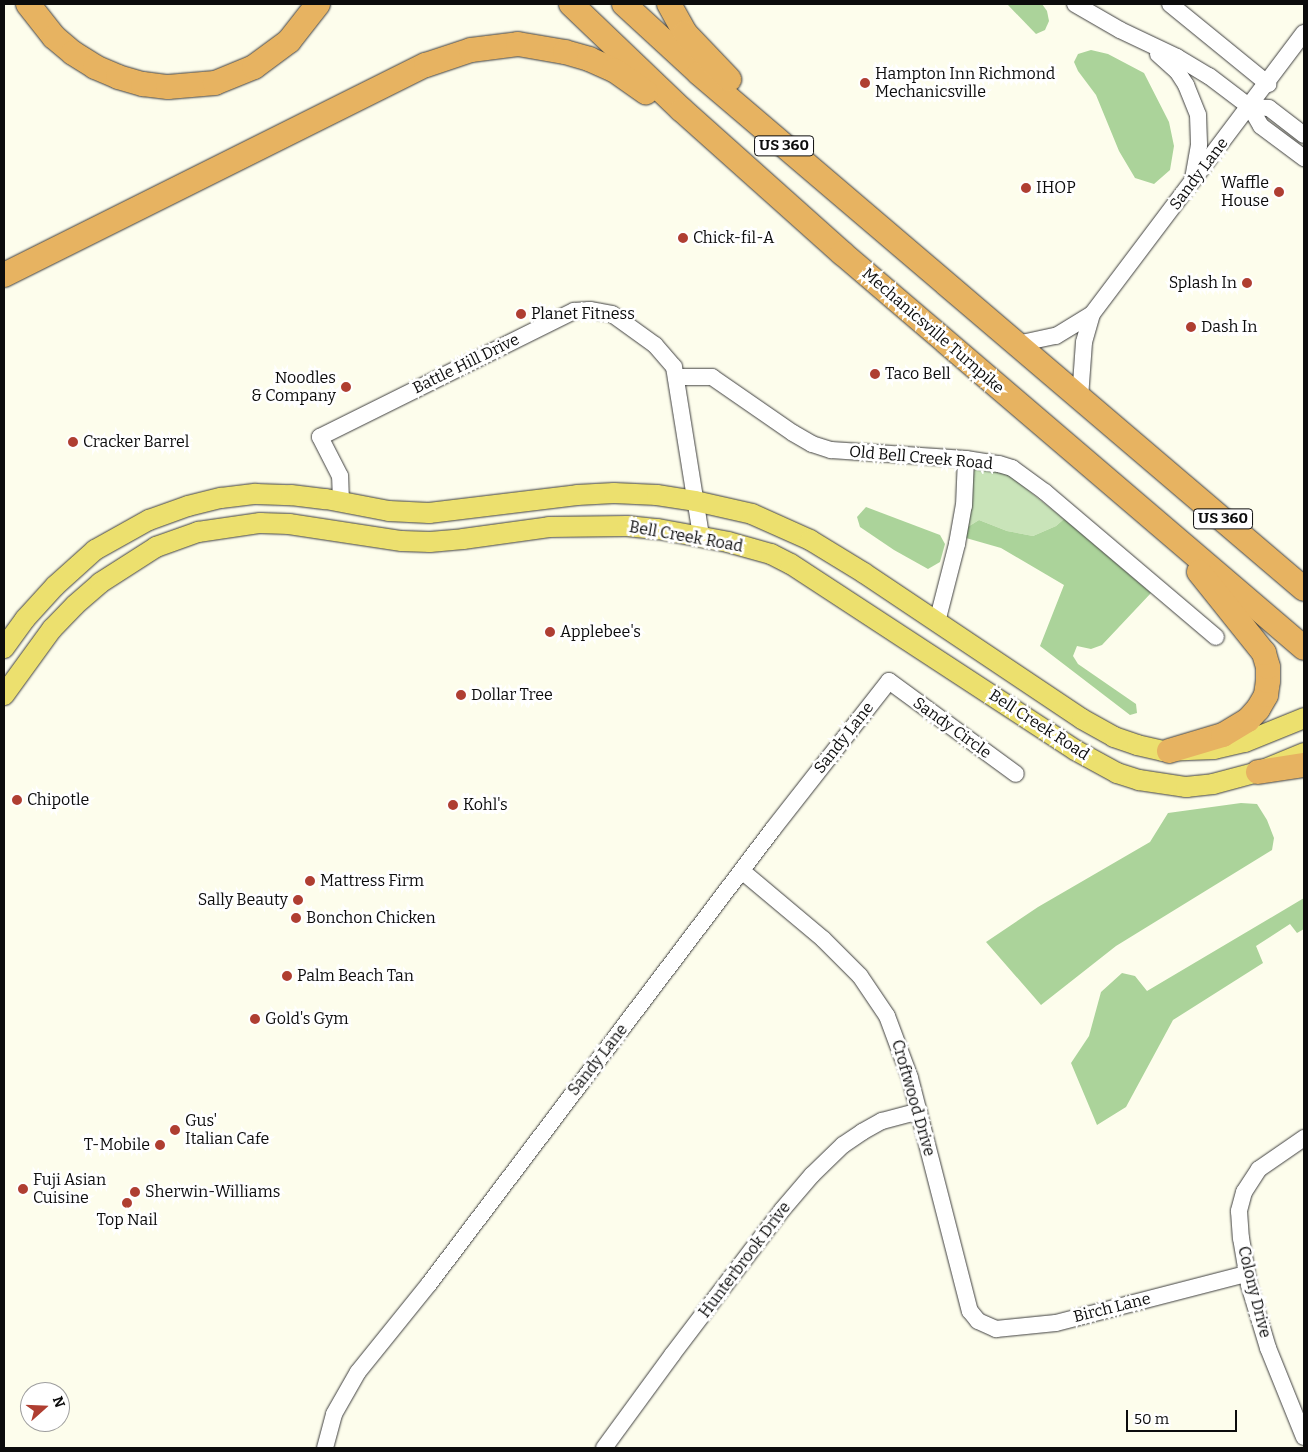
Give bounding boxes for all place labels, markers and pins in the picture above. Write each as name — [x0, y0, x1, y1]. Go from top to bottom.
place label: Hampton Inn Richmond Mechanicsville — [875, 64, 1055, 102]
marker: Hampton Inn Richmond Mechanicsville — [859, 77, 871, 89]
place label: Waffle House — [1221, 173, 1269, 211]
place label: IHOP — [1036, 178, 1076, 198]
marker: IHOP — [1020, 182, 1032, 194]
marker: Waffle House — [1273, 186, 1285, 198]
place label: Chick-fil-A — [693, 228, 774, 248]
marker: Chick-fil-A — [677, 232, 689, 244]
place label: Splash In — [1169, 273, 1237, 293]
marker: Splash In — [1241, 277, 1253, 289]
place label: Planet Fitness — [531, 304, 635, 324]
marker: Planet Fitness — [515, 308, 527, 320]
place label: Dash In — [1201, 317, 1257, 337]
marker: Dash In — [1185, 321, 1197, 333]
place label: Taco Bell — [885, 364, 951, 384]
place label: Noodles & Company — [251, 368, 336, 406]
marker: Taco Bell — [869, 368, 881, 380]
marker: Noodles & Company — [340, 381, 352, 393]
place label: Cracker Barrel — [83, 432, 189, 452]
marker: Cracker Barrel — [67, 436, 79, 448]
place label: Applebee's — [560, 622, 641, 642]
marker: Applebee's — [544, 626, 556, 638]
place label: Dollar Tree — [471, 685, 553, 705]
marker: Dollar Tree — [455, 689, 467, 701]
place label: Chipotle — [27, 790, 89, 810]
marker: Chipotle — [11, 794, 23, 806]
place label: Kohl's — [463, 795, 508, 815]
marker: Kohl's — [447, 799, 459, 811]
place label: Mattress Firm — [320, 871, 424, 891]
marker: Mattress Firm — [304, 875, 316, 887]
place label: Sally Beauty — [198, 890, 288, 910]
marker: Sally Beauty — [292, 894, 304, 906]
place label: Bonchon Chicken — [306, 908, 436, 928]
marker: Bonchon Chicken — [290, 912, 302, 924]
place label: Palm Beach Tan — [297, 966, 414, 986]
marker: Palm Beach Tan — [281, 970, 293, 982]
place label: Gold's Gym — [265, 1009, 349, 1029]
marker: Gold's Gym — [249, 1013, 261, 1025]
place label: Gus' Italian Cafe — [185, 1111, 269, 1149]
marker: Gus' Italian Cafe — [169, 1124, 181, 1136]
place label: T-Mobile — [84, 1135, 150, 1155]
marker: T-Mobile — [154, 1139, 166, 1151]
place label: Fuji Asian Cuisine — [33, 1170, 106, 1208]
place label: Sherwin-Williams — [145, 1182, 280, 1202]
marker: Fuji Asian Cuisine — [17, 1183, 29, 1195]
marker: Sherwin-Williams — [129, 1186, 141, 1198]
marker: Top Nail — [121, 1197, 133, 1209]
place label: Top Nail — [96, 1210, 158, 1230]

